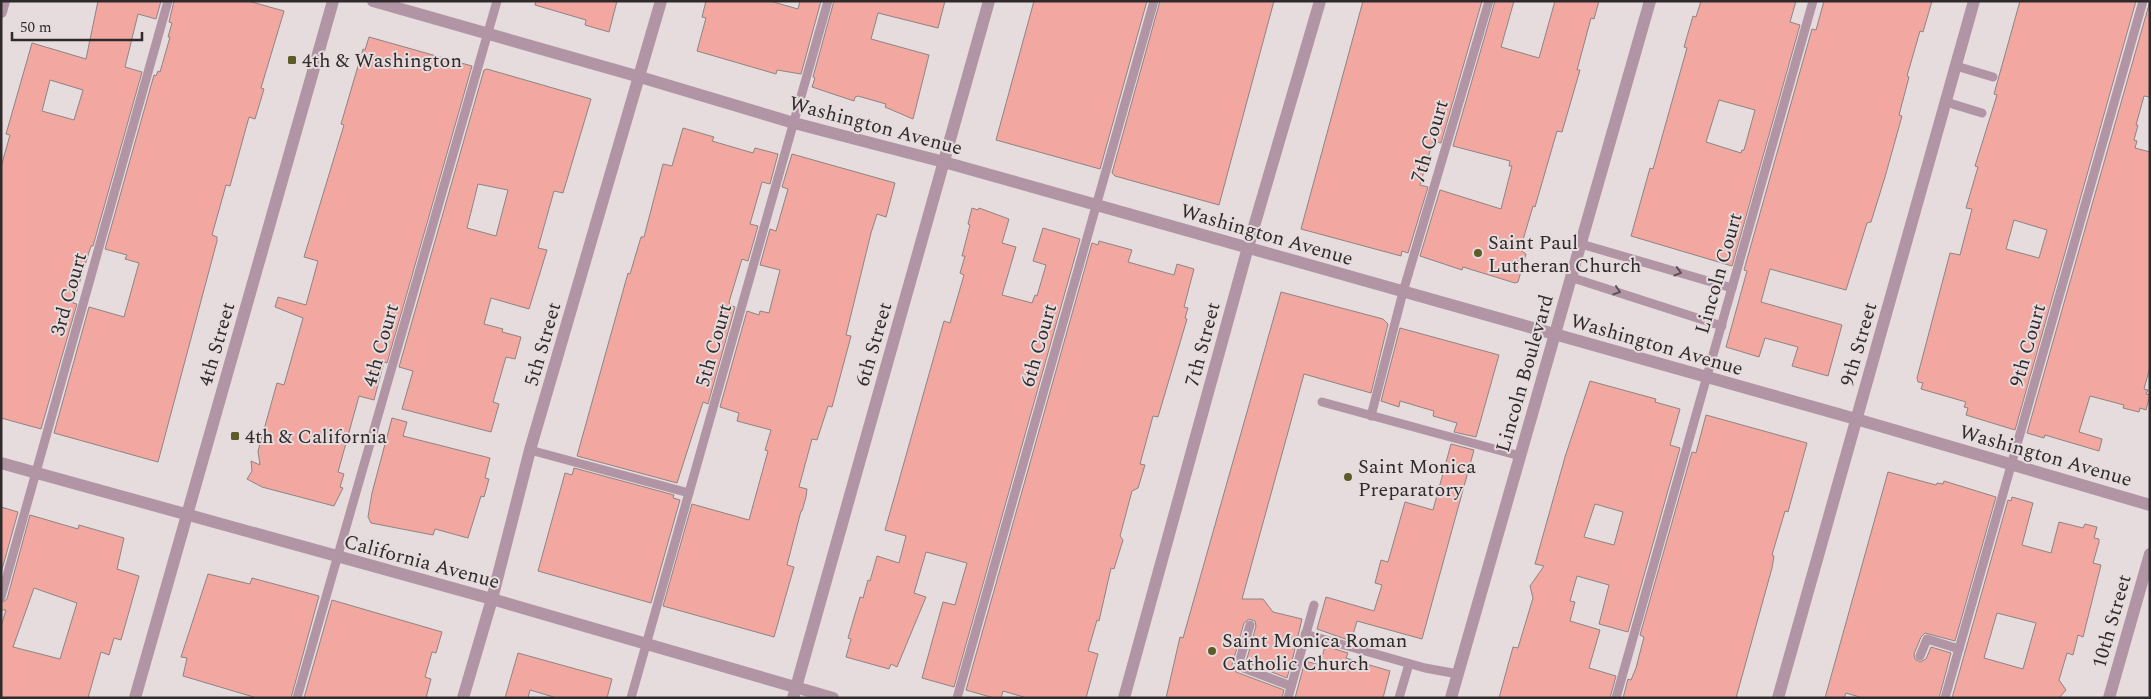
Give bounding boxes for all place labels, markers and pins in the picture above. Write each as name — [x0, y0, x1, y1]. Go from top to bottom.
place label: 4th & Washington — [302, 46, 462, 76]
marker: 4th & Washington — [286, 54, 298, 66]
place label: Saint Paul Lutheran Church — [1488, 228, 1641, 281]
marker: Saint Paul Lutheran Church — [1472, 247, 1484, 259]
place label: 4th & California — [245, 422, 387, 452]
marker: 4th & California — [229, 430, 241, 442]
place label: Saint Monica Preparatory — [1358, 452, 1476, 505]
marker: Saint Monica Preparatory — [1342, 471, 1354, 483]
place label: Saint Monica Roman Catholic Church — [1222, 626, 1407, 679]
marker: Saint Monica Roman Catholic Church — [1206, 645, 1218, 657]

